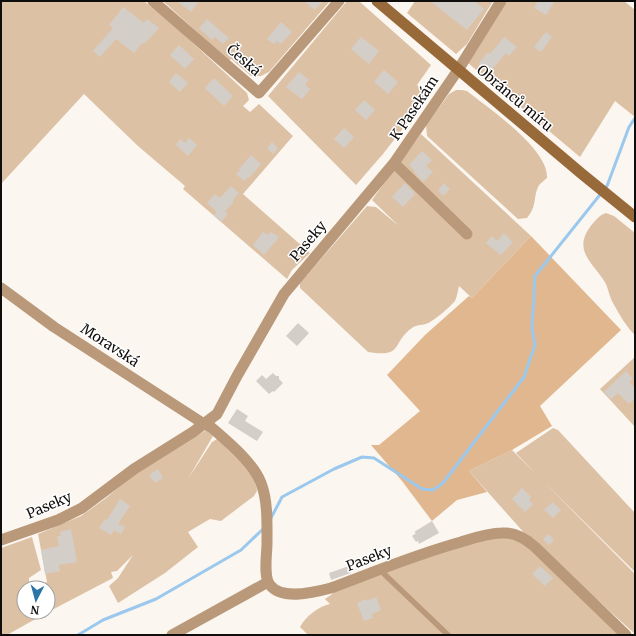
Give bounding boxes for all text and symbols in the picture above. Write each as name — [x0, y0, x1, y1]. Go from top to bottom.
street label: Česká — [223, 40, 265, 80]
street label: Obránců míru — [473, 61, 557, 135]
street label: K Pasekám — [386, 72, 442, 144]
street label: Paseky — [286, 216, 331, 265]
street label: Moravská — [77, 319, 143, 371]
street label: Paseky — [24, 487, 75, 523]
street label: Paseky — [344, 541, 395, 575]
north arrow — [16, 580, 56, 620]
text: N — [30, 602, 40, 617]

